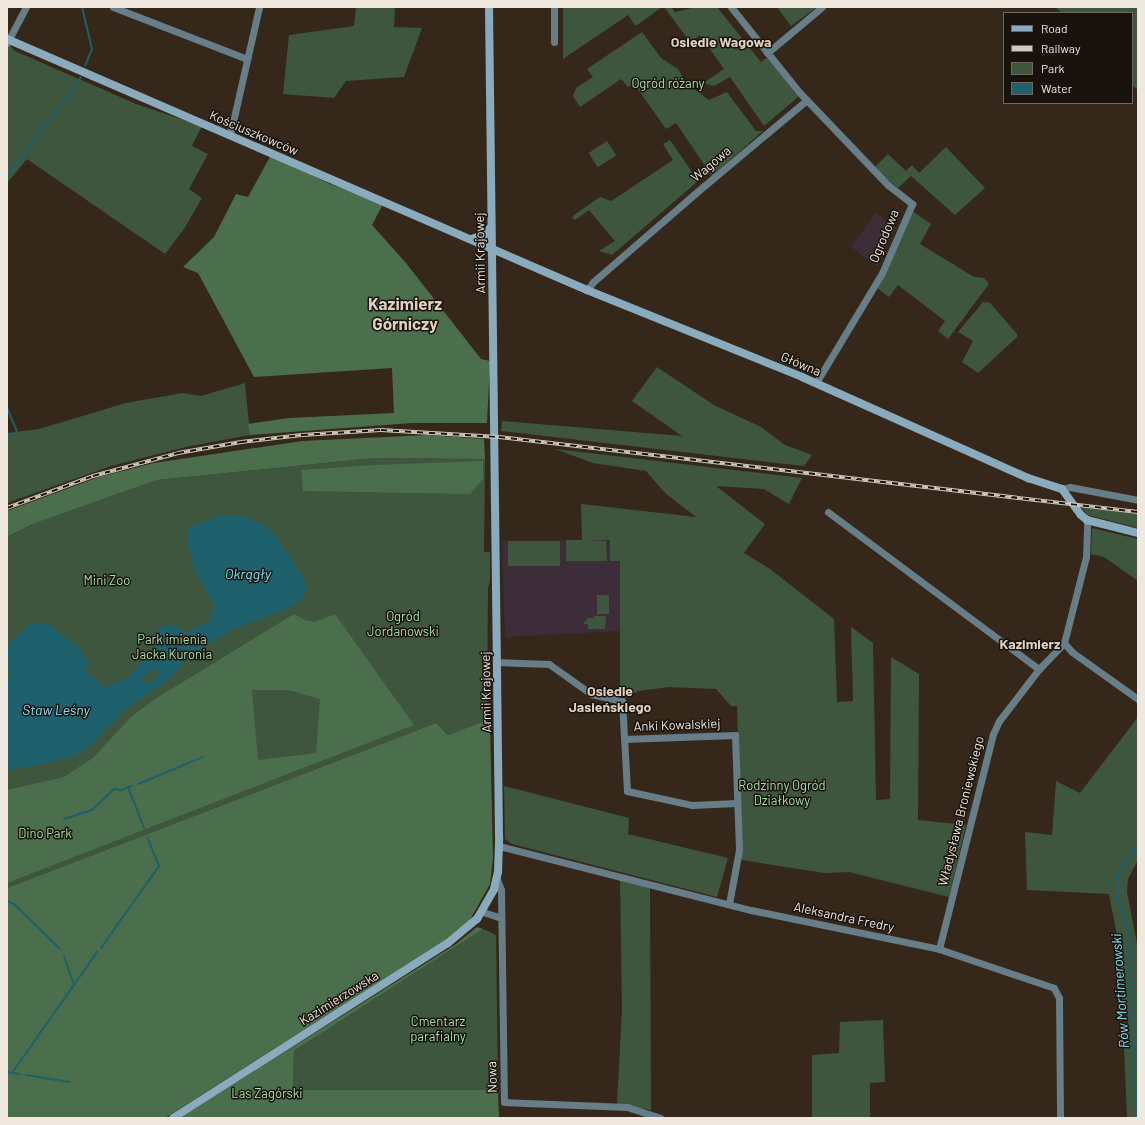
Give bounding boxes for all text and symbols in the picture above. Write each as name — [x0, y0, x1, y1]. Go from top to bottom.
legend — [1003, 12, 1133, 104]
text: Road — [1041, 21, 1068, 35]
district label: Osiedle Wagowa — [671, 34, 771, 50]
text: Railway — [1041, 41, 1080, 55]
text: Park — [1041, 61, 1065, 75]
park label: Ogród różany — [631, 75, 705, 91]
text: Water — [1041, 81, 1072, 95]
street label: Kościuszkowców — [207, 107, 301, 159]
street label: Wagowa — [688, 143, 734, 185]
street label: Ogrodowa — [866, 207, 902, 265]
street label: Armii Krajowej — [471, 212, 489, 294]
district label: Kazimierz Górniczy — [368, 294, 442, 334]
street label: Główna — [779, 349, 823, 379]
water label: Okrągły — [225, 566, 271, 582]
park label: Mini Zoo — [84, 572, 130, 588]
park label: Ogród Jordanowski — [367, 609, 439, 640]
park label: Park imienia Jacka Kuronia — [132, 632, 212, 663]
district label: Kazimierz — [1000, 636, 1060, 652]
street label: Armii Krajowej — [477, 651, 495, 733]
district label: Osiedle Jasieńskiego — [569, 683, 651, 716]
water label: Staw Leśny — [22, 702, 90, 718]
street label: Anki Kowalskiej — [633, 716, 721, 734]
street label: Władysława Broniewskiego — [935, 734, 987, 888]
park label: Rodzinny Ogród Działkowy — [738, 778, 826, 809]
park label: Dino Park — [18, 825, 72, 841]
street label: Aleksandra Fredry — [792, 899, 896, 935]
water label: Rów Mortimerowski — [1108, 933, 1132, 1049]
street label: Kazimierzowska — [297, 967, 381, 1029]
park label: Cmentarz parafialny — [410, 1014, 466, 1045]
street label: Nowa — [484, 1061, 500, 1093]
park label: Las Zagórski — [231, 1085, 303, 1101]

